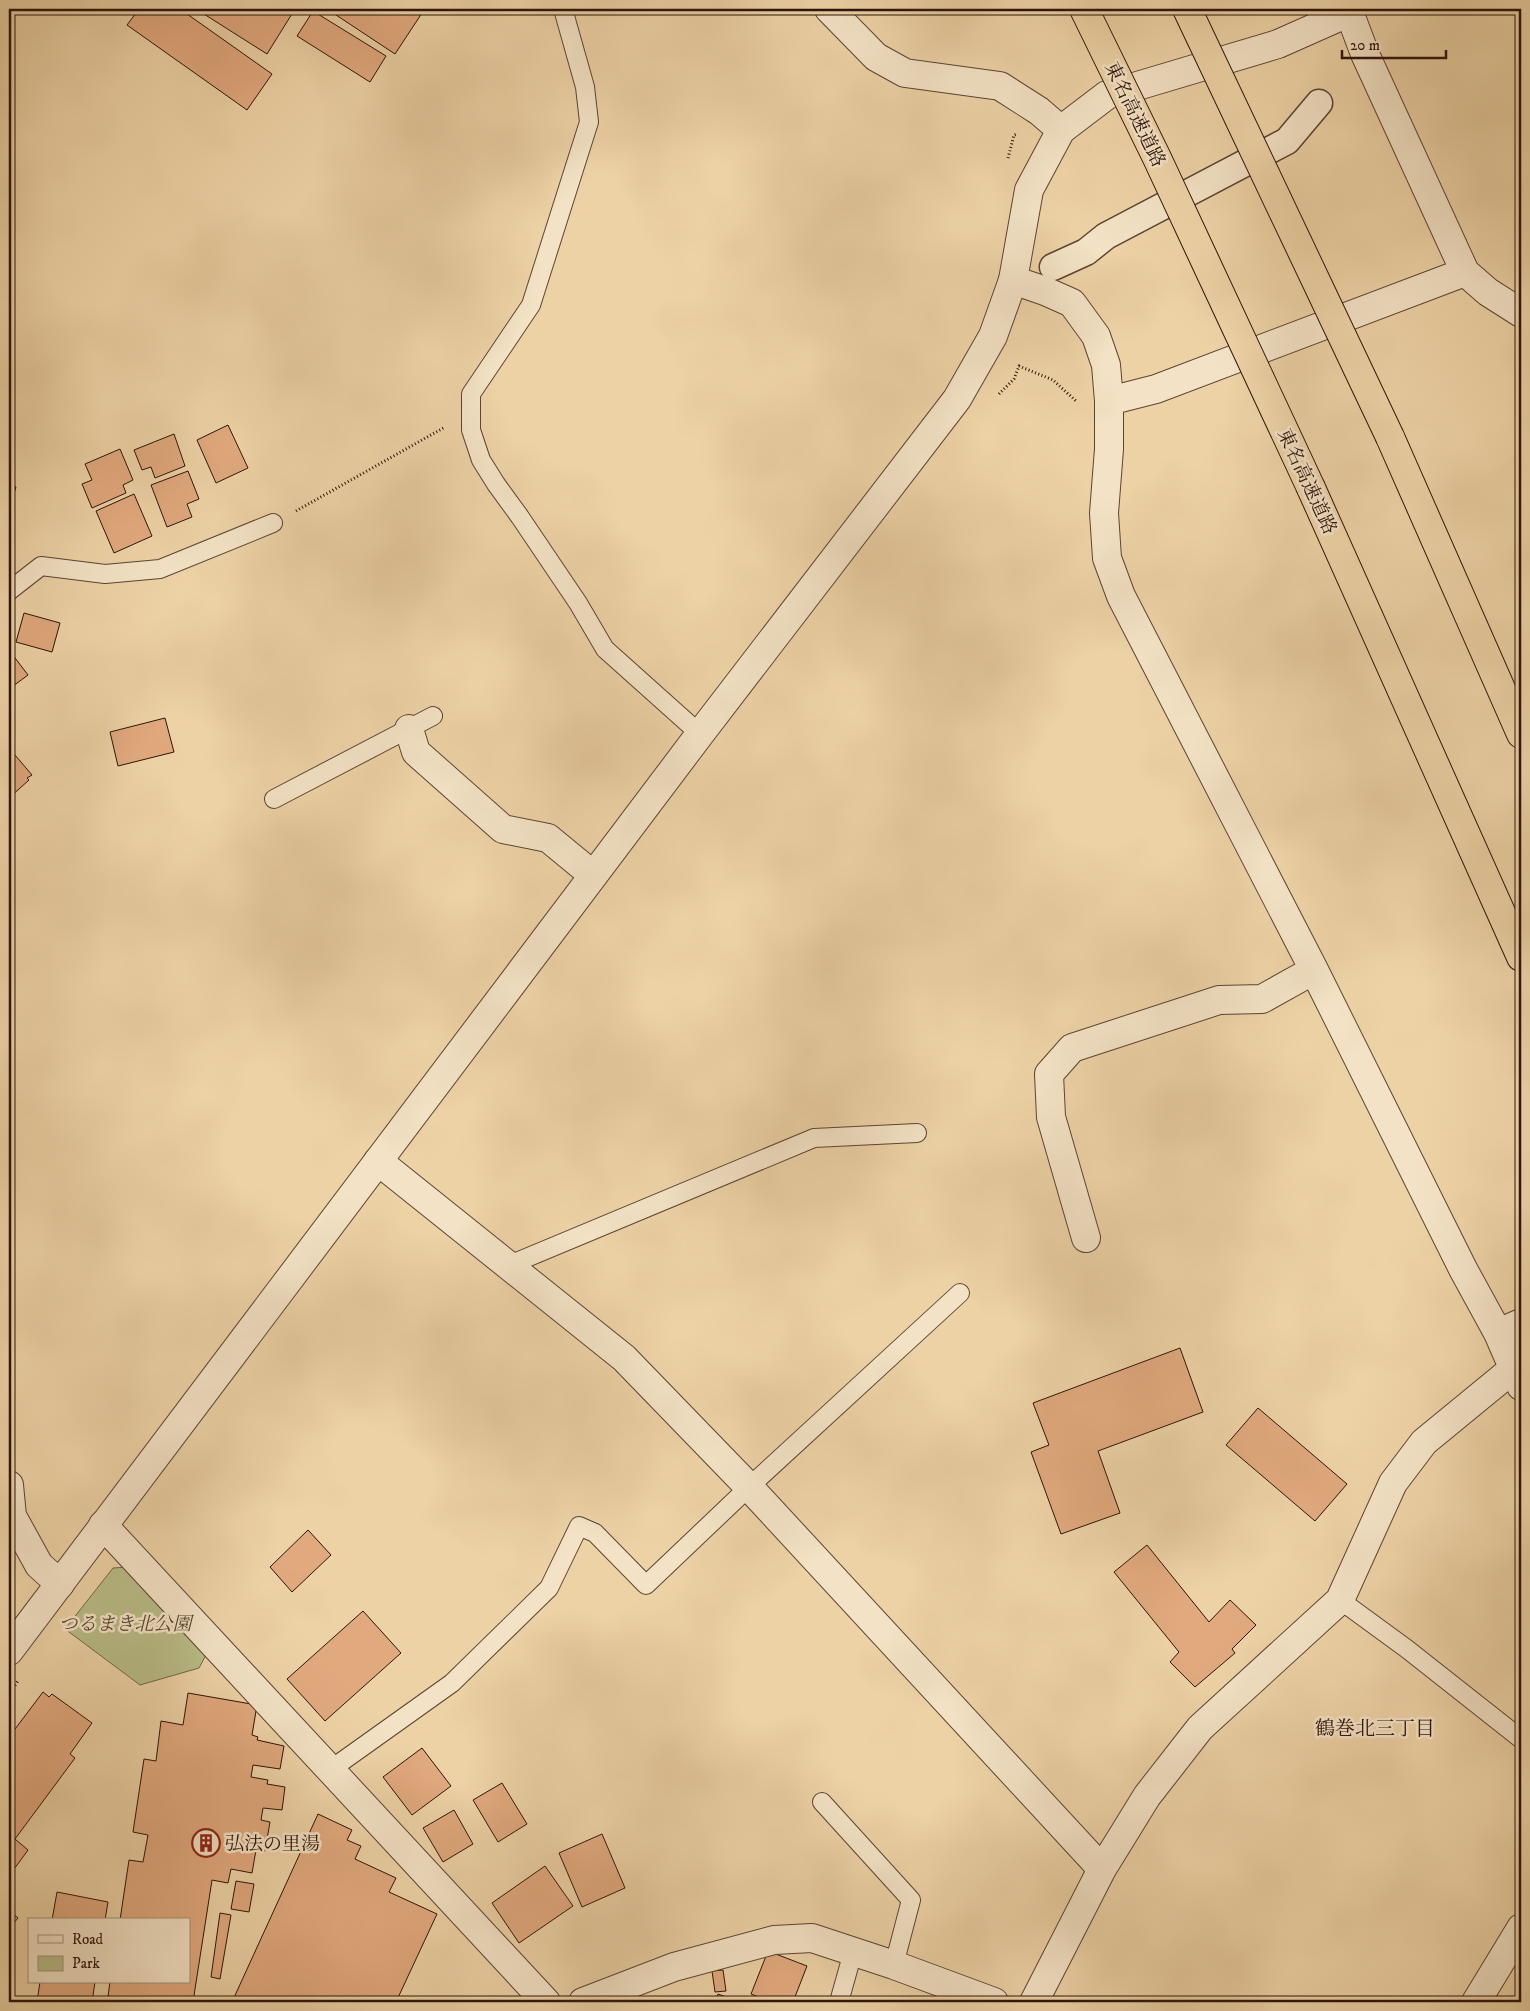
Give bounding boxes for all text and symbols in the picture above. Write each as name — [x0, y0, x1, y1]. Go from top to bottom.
scale bar — [1342, 28, 1446, 60]
text: 20 m — [1350, 36, 1380, 55]
street label: 東名高速道路 — [1099, 58, 1170, 171]
street label: 東名高速道路 — [1272, 425, 1341, 538]
park label: つるまき北公園 — [58, 1613, 194, 1636]
district label: 鶴巻北三丁目 — [1315, 1717, 1435, 1742]
building icon: 弘法の里湯 — [191, 1828, 221, 1858]
place label: 弘法の里湯 — [225, 1833, 320, 1856]
legend — [28, 1918, 190, 1984]
text: Road — [72, 1930, 104, 1949]
text: Park — [72, 1954, 101, 1973]

